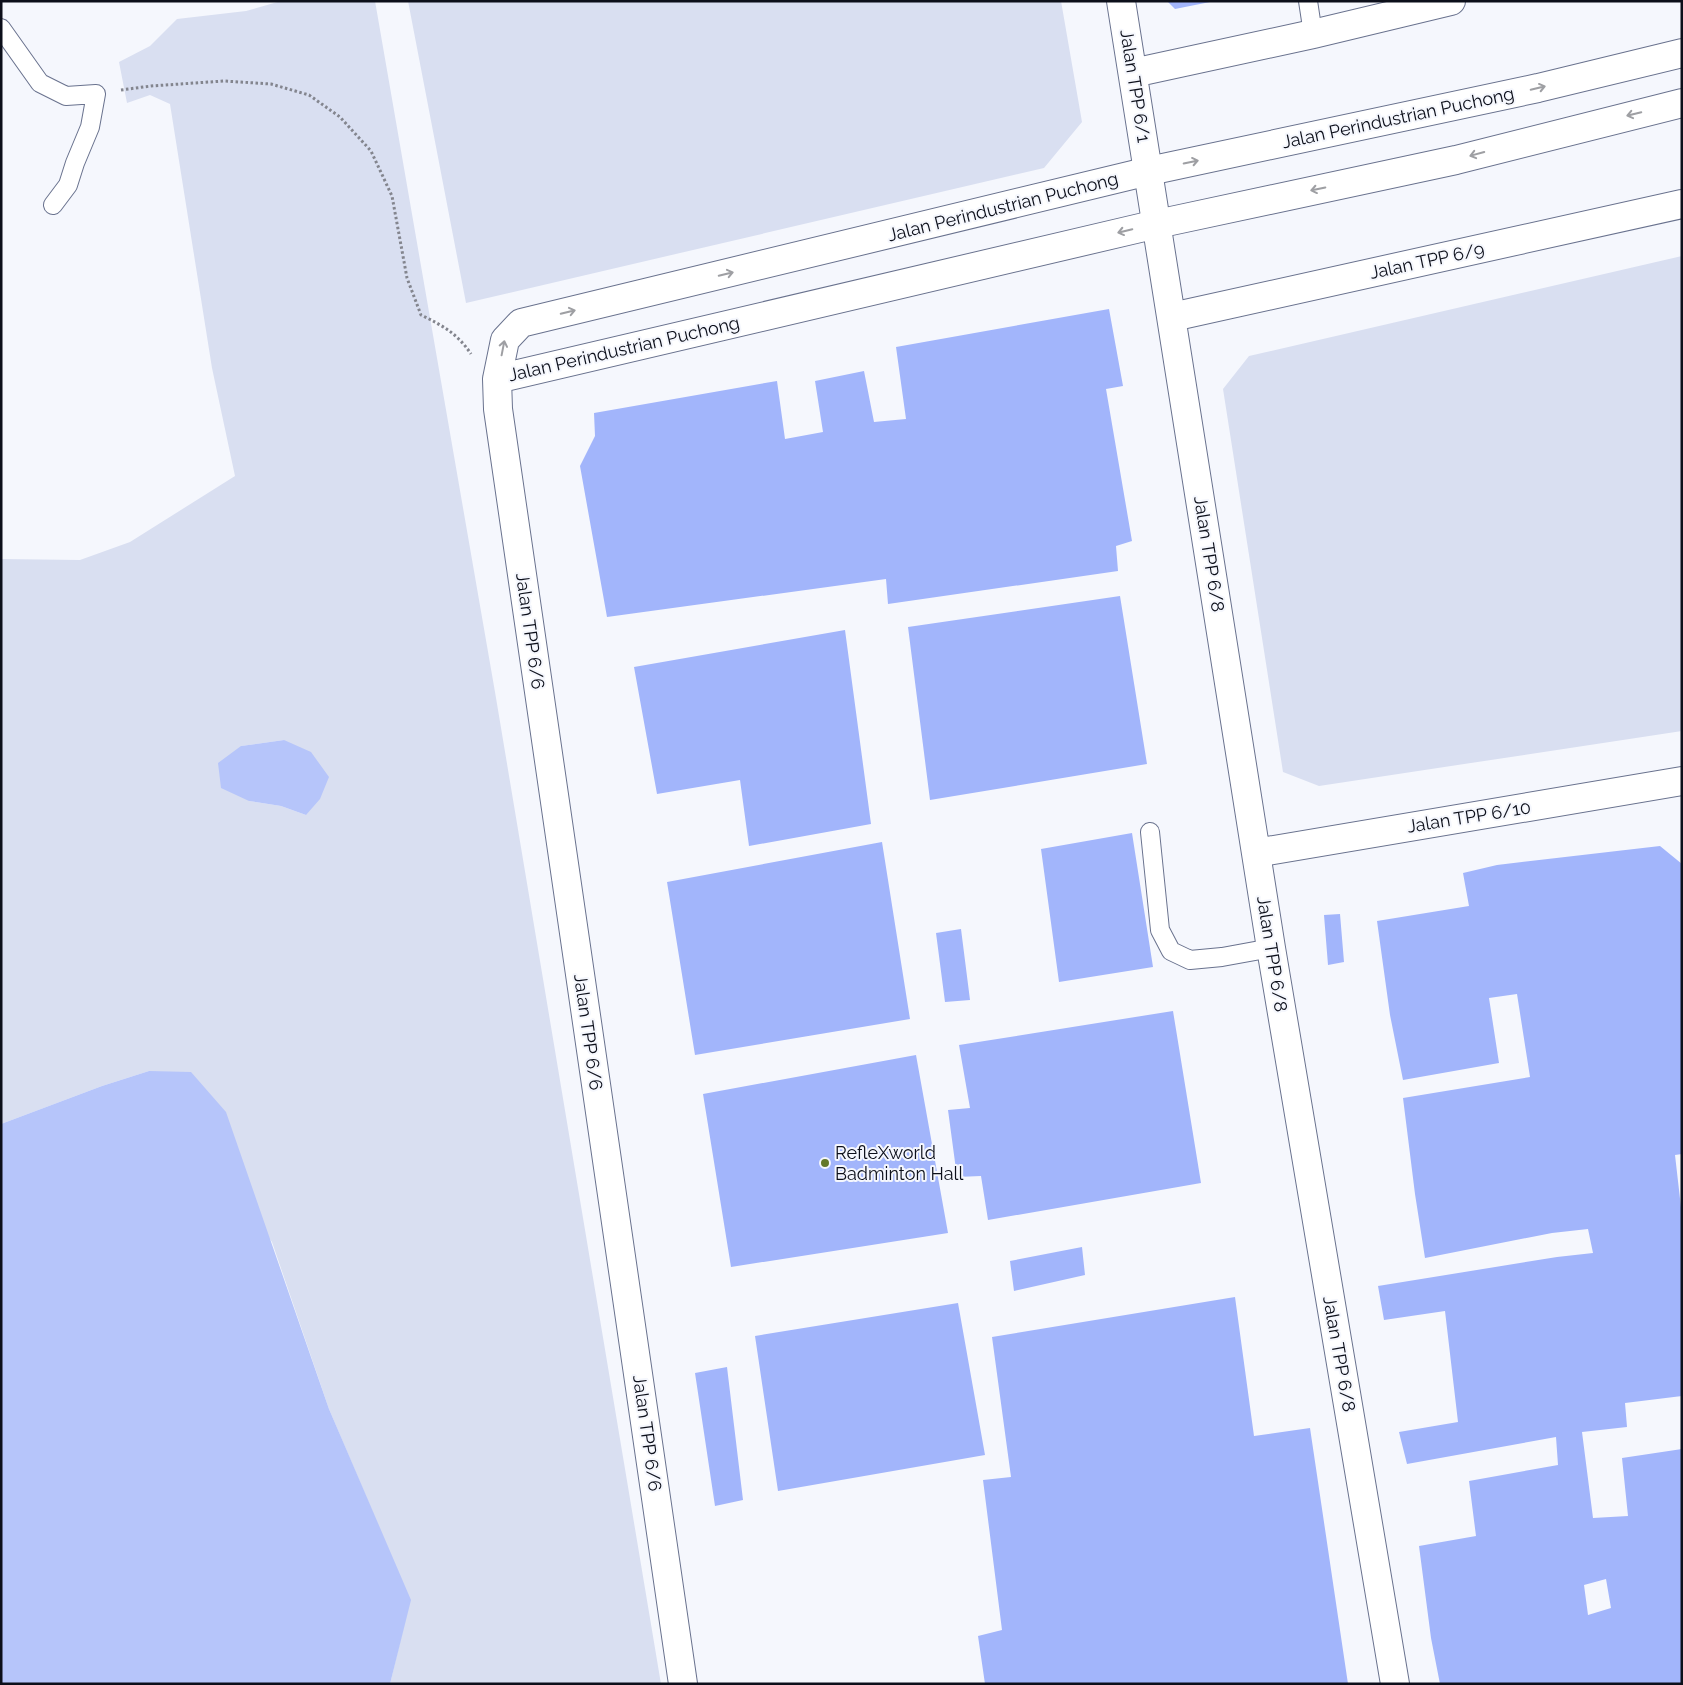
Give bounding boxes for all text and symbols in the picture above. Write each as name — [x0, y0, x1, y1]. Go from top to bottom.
street label: Jalan TPP 6/1 — [1116, 28, 1155, 144]
street label: Jalan Perindustrian Puchong — [1280, 83, 1516, 152]
one-way arrow — [1529, 83, 1545, 92]
one-way arrow — [1627, 110, 1643, 119]
one-way arrow — [1469, 150, 1485, 159]
one-way arrow — [1182, 157, 1198, 167]
street label: Jalan Perindustrian Puchong — [885, 168, 1120, 245]
one-way arrow — [1311, 185, 1327, 195]
one-way arrow — [1118, 227, 1134, 236]
street label: Jalan TPP 6/9 — [1368, 238, 1486, 283]
one-way arrow — [718, 269, 734, 278]
one-way arrow — [560, 307, 576, 316]
street label: Jalan Perindustrian Puchong — [506, 312, 742, 385]
one-way arrow — [499, 341, 508, 357]
street label: Jalan TPP 6/8 — [1190, 494, 1229, 614]
street label: Jalan TPP 6/6 — [512, 571, 549, 691]
street label: Jalan TPP 6/10 — [1405, 796, 1532, 837]
street label: Jalan TPP 6/8 — [1253, 894, 1292, 1014]
street label: Jalan TPP 6/6 — [570, 972, 607, 1092]
place label: RefleXworld Badminton Hall — [835, 1142, 963, 1184]
marker: RefleXworld Badminton Hall — [819, 1157, 831, 1169]
street label: Jalan TPP 6/8 — [1319, 1294, 1360, 1414]
street label: Jalan TPP 6/6 — [629, 1373, 666, 1493]

